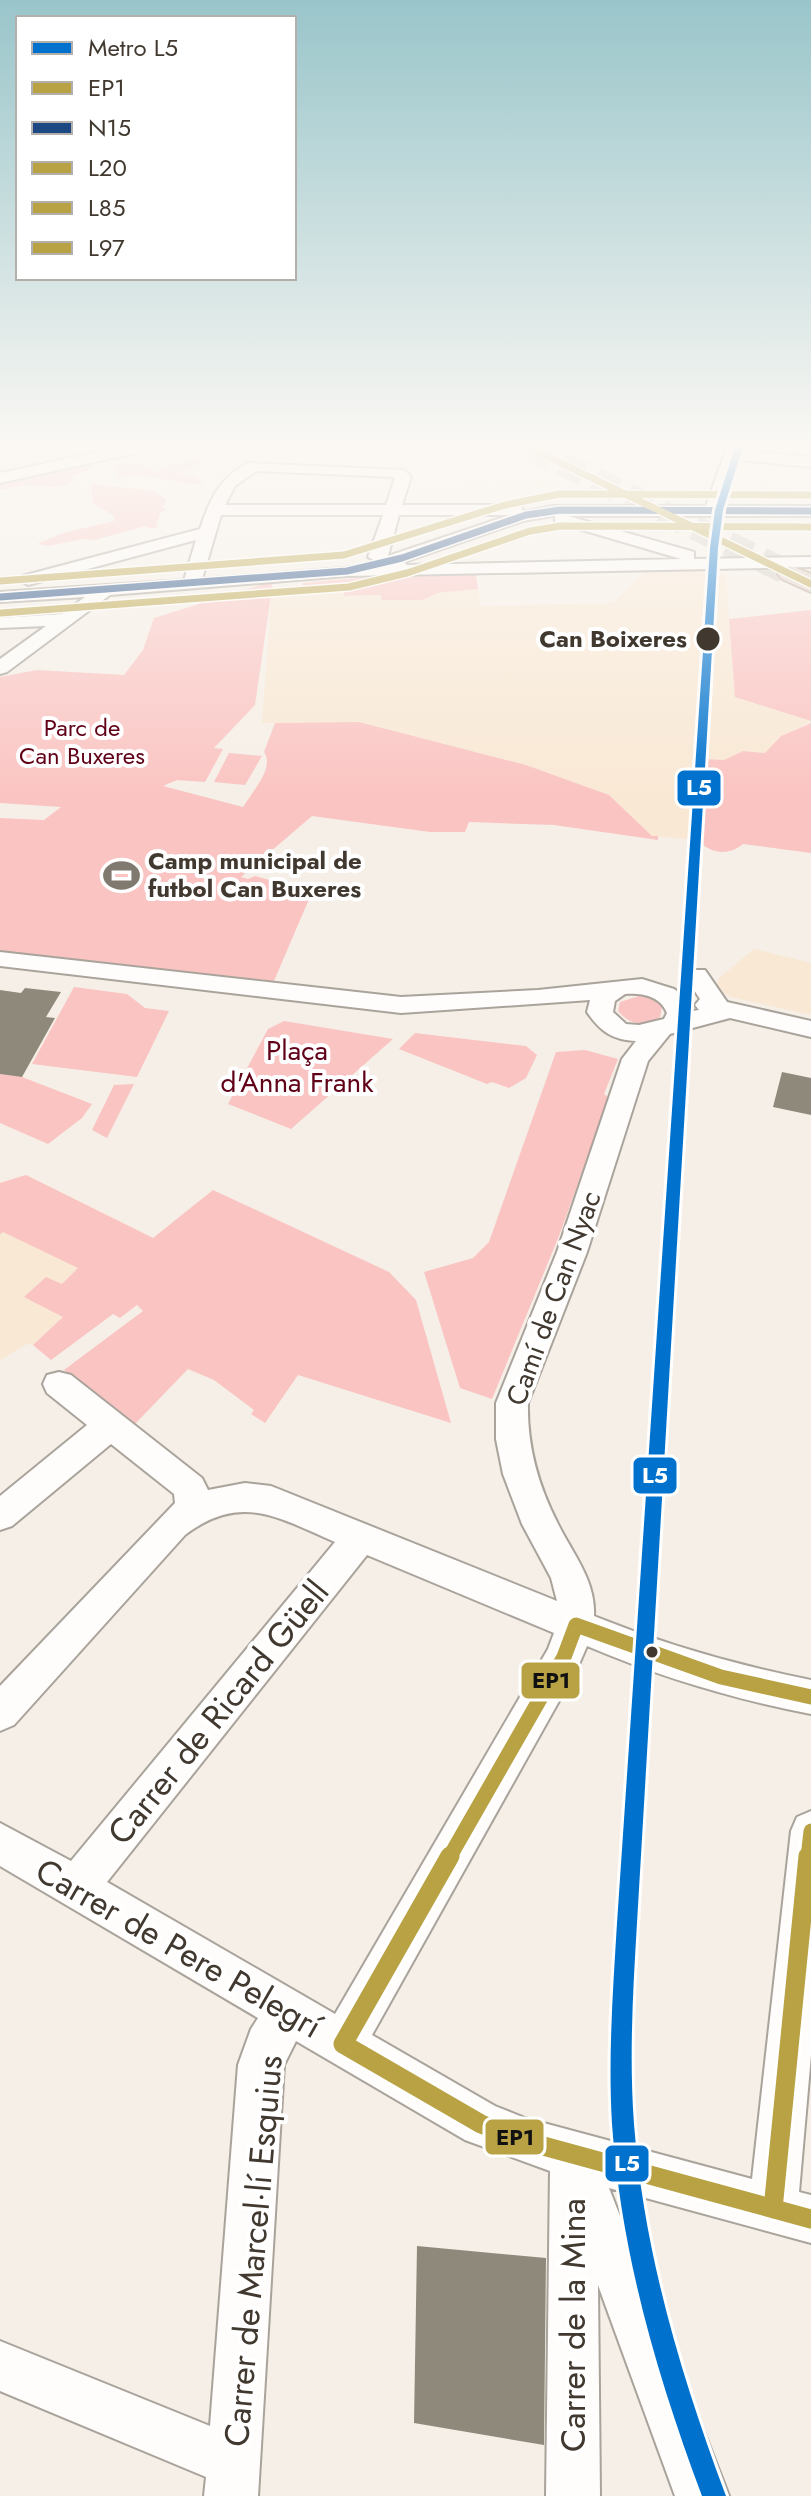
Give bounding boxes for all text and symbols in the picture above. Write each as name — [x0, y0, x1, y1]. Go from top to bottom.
legend — [16, 16, 296, 280]
text: Metro L5 — [88, 30, 178, 65]
text: EP1 — [88, 70, 125, 105]
text: N15 — [88, 110, 131, 145]
text: L20 — [88, 150, 127, 185]
text: L85 — [88, 190, 125, 225]
text: L97 — [88, 230, 125, 265]
place label: Can Boixeres — [539, 621, 687, 656]
marker: Can Boixeres — [694, 625, 722, 653]
park label: Parc de Can Buxeres — [19, 710, 145, 773]
line badge: L5 — [676, 769, 722, 807]
text: L5 — [686, 771, 712, 803]
place label: Camp municipal de futbol Can Buxeres — [148, 843, 362, 906]
sports icon: Camp municipal de futbol Can Buxeres — [103, 856, 141, 894]
park label: Plaça d'Anna Frank — [220, 1030, 374, 1103]
street label: Camí de Can Nyac — [496, 1185, 611, 1411]
line badge: L5 — [632, 1456, 678, 1495]
text: L5 — [642, 1459, 668, 1491]
street label: Carrer de Ricard Güell — [96, 1569, 341, 1855]
unlabelled marker — [644, 1644, 660, 1660]
line badge: EP1 — [520, 1661, 581, 1700]
text: EP1 — [532, 1664, 570, 1696]
street label: Carrer de Pere Pelegrí — [27, 1846, 332, 2051]
street label: Carrer de Marcel·lí Esquius — [212, 2053, 295, 2449]
line badge: EP1 — [484, 2118, 545, 2156]
text: EP1 — [496, 2121, 534, 2153]
line badge: L5 — [604, 2144, 650, 2183]
text: L5 — [614, 2147, 640, 2179]
street label: Carrer de la Mina — [549, 2198, 598, 2452]

